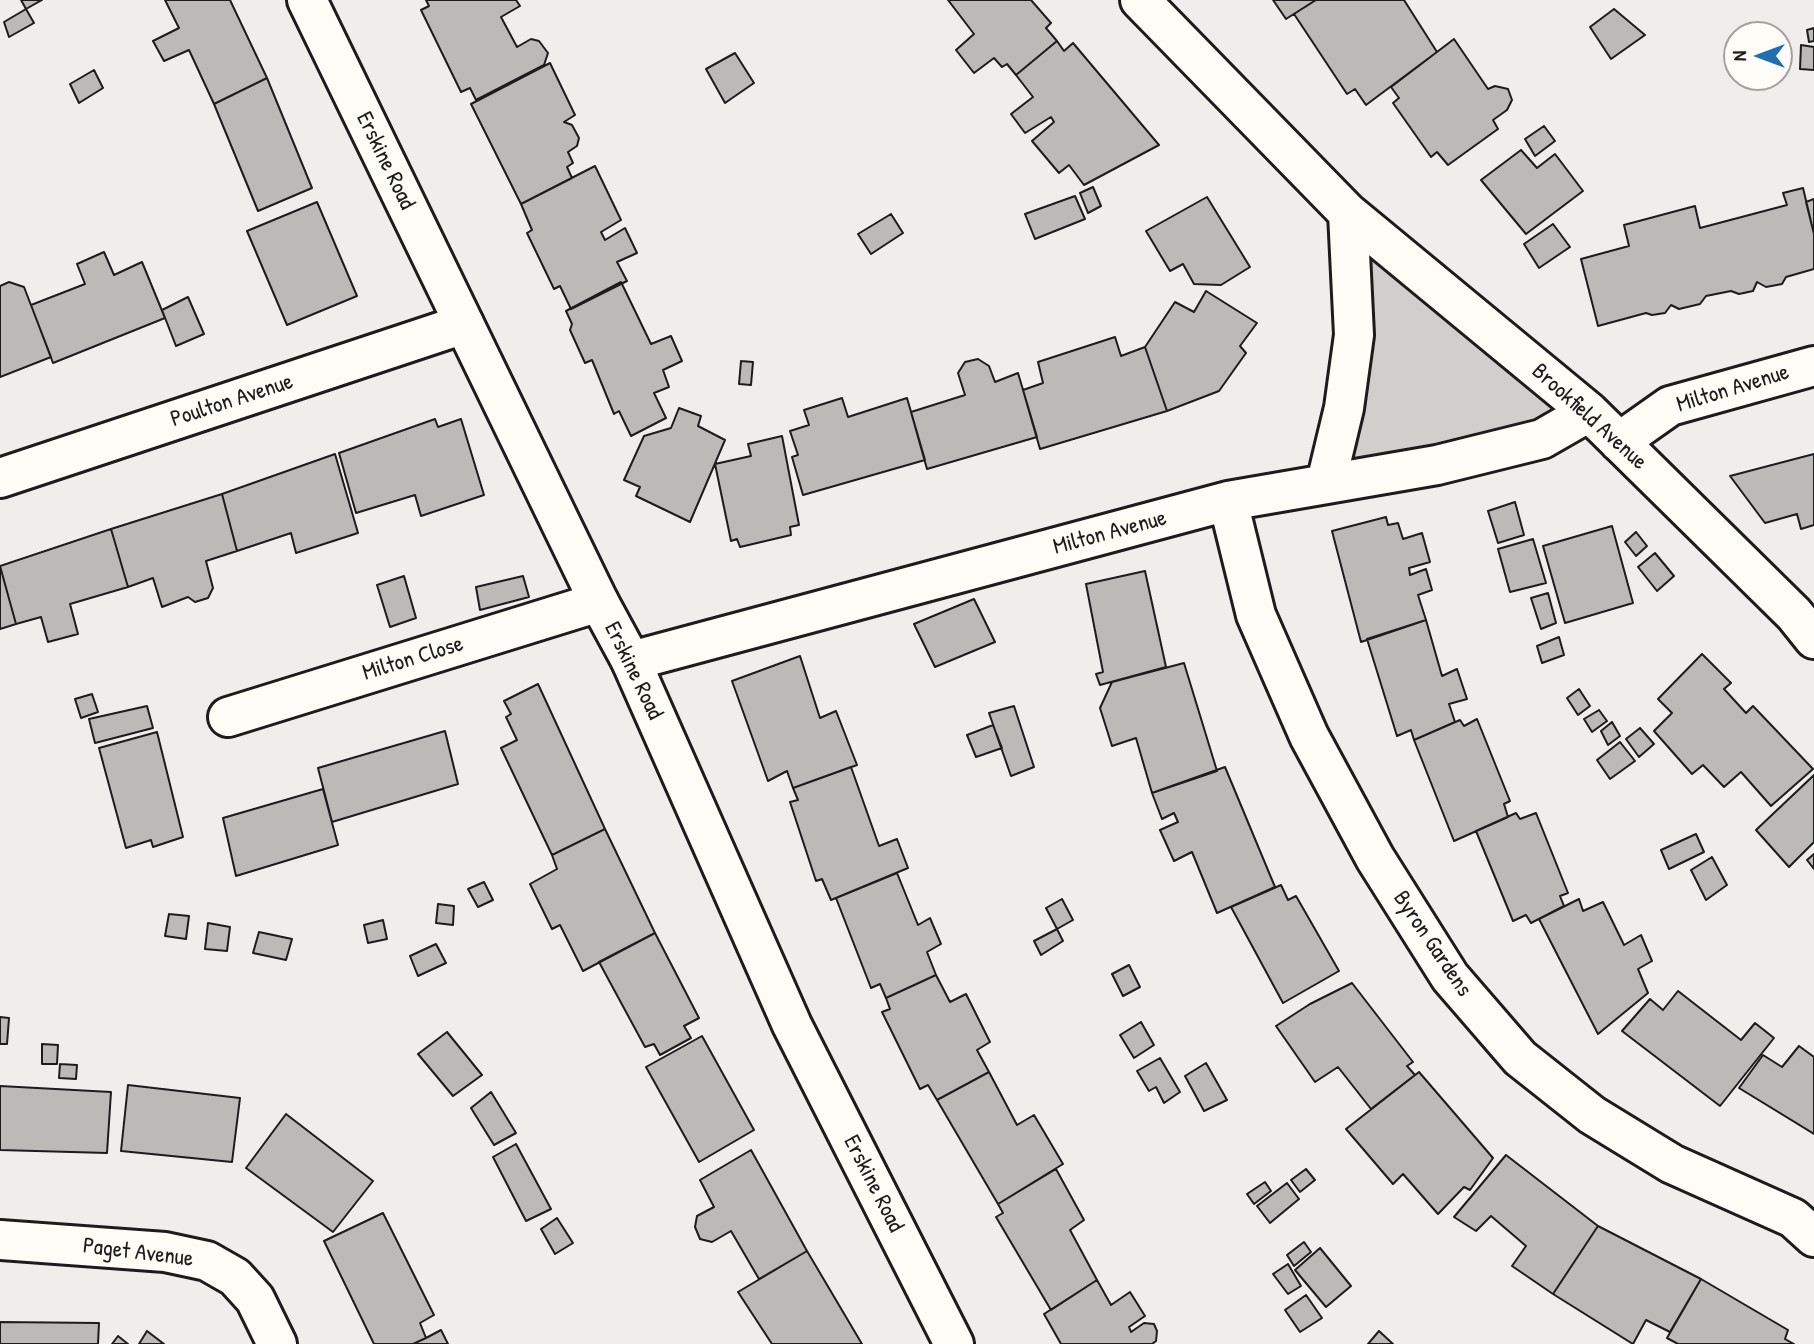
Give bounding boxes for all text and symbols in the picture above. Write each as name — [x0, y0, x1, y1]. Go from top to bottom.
north arrow — [1723, 21, 1793, 91]
text: N — [1726, 51, 1752, 61]
street label: Erskine Road — [350, 108, 420, 214]
street label: Brookfield Avenue — [1526, 358, 1652, 476]
street label: Milton Avenue — [1673, 359, 1793, 419]
street label: Poulton Avenue — [167, 368, 297, 434]
street label: Milton Avenue — [1050, 505, 1170, 561]
street label: Erskine Road — [598, 618, 668, 724]
street label: Milton Close — [359, 631, 467, 687]
street label: Byron Gardens — [1387, 886, 1477, 1002]
street label: Erskine Road — [837, 1131, 909, 1237]
street label: Paget Avenue — [81, 1233, 195, 1273]

